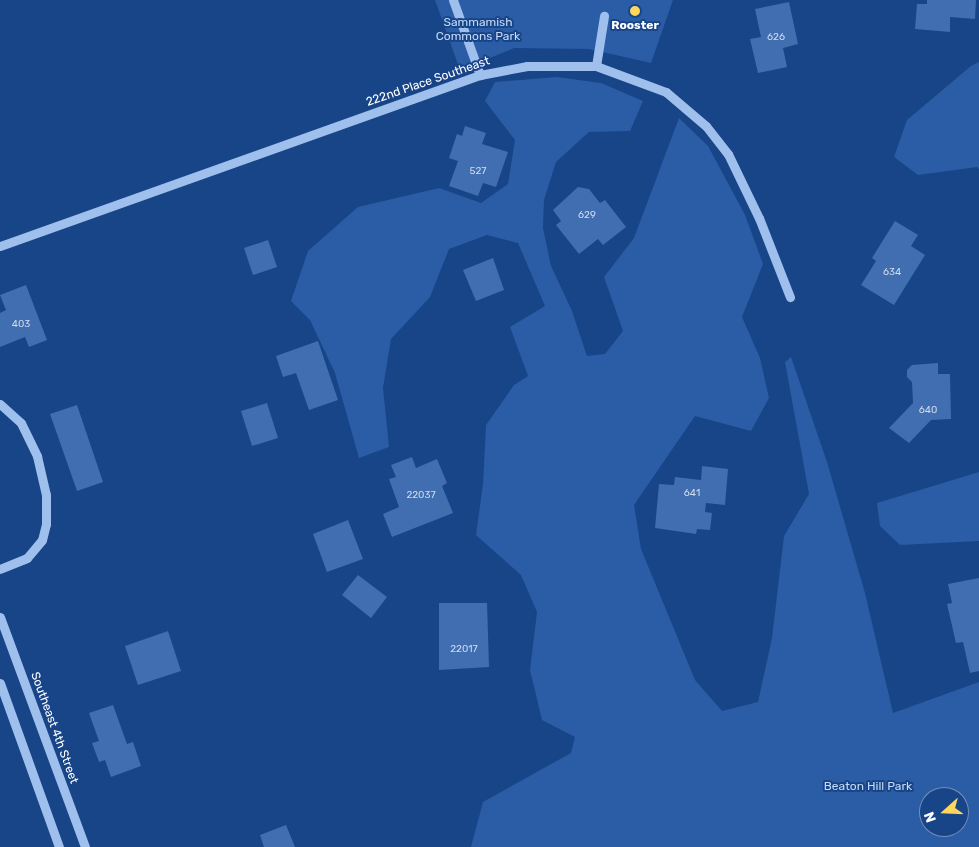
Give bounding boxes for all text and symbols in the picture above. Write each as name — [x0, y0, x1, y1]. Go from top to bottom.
marker: Rooster — [629, 5, 641, 17]
park label: Sammamish Commons Park — [436, 16, 520, 44]
place label: Rooster — [611, 19, 659, 33]
house number: 626 — [767, 32, 785, 44]
street label: 222nd Place Southeast — [364, 54, 492, 110]
house number: 527 — [470, 166, 486, 178]
house number: 629 — [578, 210, 596, 222]
house number: 634 — [883, 267, 901, 279]
house number: 403 — [12, 319, 30, 331]
house number: 640 — [919, 405, 937, 417]
house number: 641 — [684, 488, 700, 500]
house number: 22037 — [406, 490, 436, 502]
house number: 22017 — [450, 644, 478, 656]
street label: Southeast 4th Street — [27, 670, 81, 786]
park label: Beaton Hill Park — [824, 780, 912, 794]
north arrow — [919, 787, 969, 837]
text: N — [921, 809, 940, 825]

